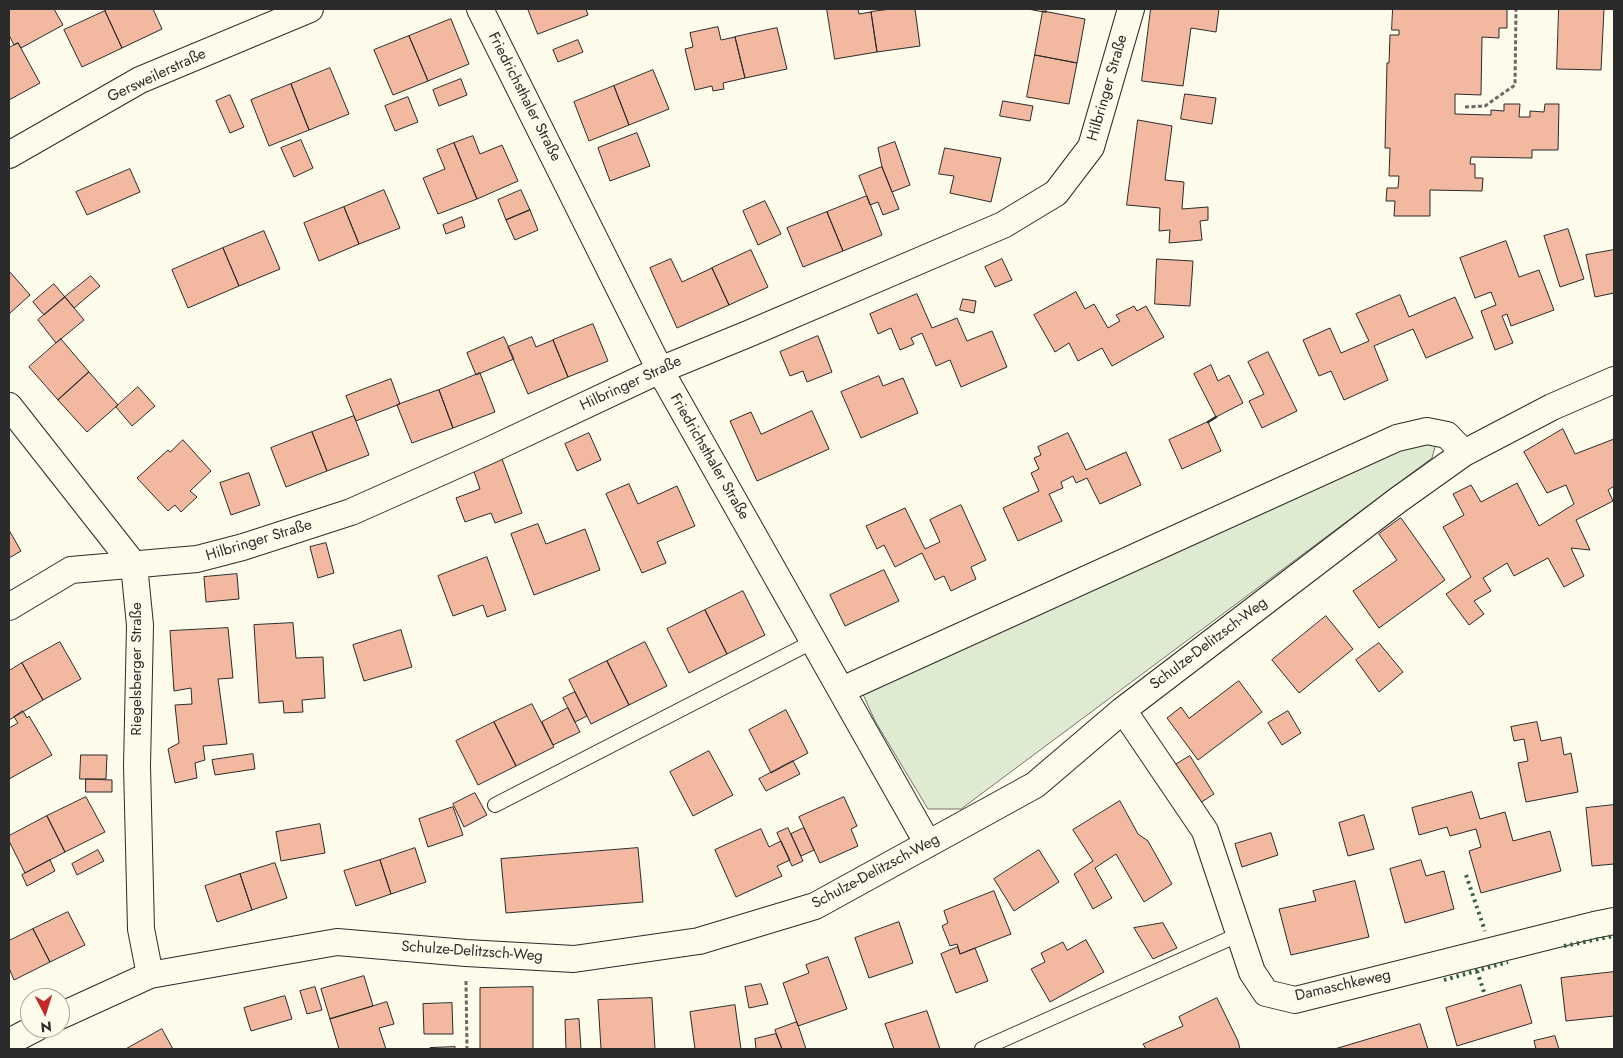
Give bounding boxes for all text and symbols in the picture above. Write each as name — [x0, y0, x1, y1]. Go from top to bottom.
street label: Friedrichsthaler Straße — [484, 29, 564, 165]
street label: Hilbringer Straße — [1084, 33, 1132, 143]
street label: Gersweilerstraße — [105, 45, 209, 107]
street label: Hilbringer Straße — [577, 353, 685, 415]
street label: Friedrichsthaler Straße — [666, 391, 752, 523]
street label: Hilbringer Straße — [204, 516, 314, 566]
street label: Schulze-Delitzsch-Weg — [1147, 594, 1271, 694]
street label: Riegelsberger Straße — [128, 602, 146, 736]
street label: Schulze-Delitzsch-Weg — [809, 831, 943, 913]
street label: Schulze-Delitzsch-Weg — [401, 938, 543, 966]
street label: Damaschkeweg — [1293, 966, 1393, 1006]
north arrow — [20, 988, 70, 1038]
text: N — [40, 1017, 53, 1037]

